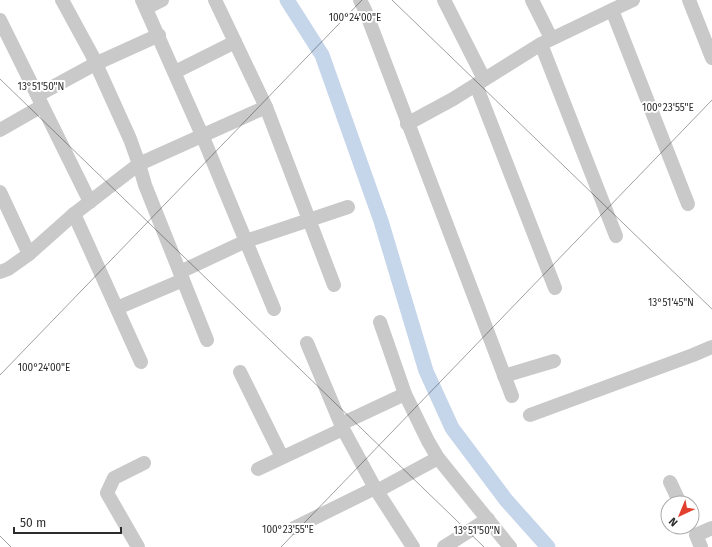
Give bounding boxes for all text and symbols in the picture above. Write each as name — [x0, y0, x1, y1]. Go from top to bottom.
text: 100°24'00"E — [329, 12, 381, 24]
text: 13°51'50"N — [18, 81, 64, 93]
text: 100°23'55"E — [642, 102, 694, 114]
text: 13°51'45"N — [648, 297, 694, 309]
text: 100°24'00"E — [18, 362, 70, 374]
north arrow — [660, 495, 700, 535]
scale bar — [14, 509, 121, 535]
text: N — [666, 515, 681, 529]
text: 50 m — [20, 516, 46, 530]
text: 100°23'55"E — [262, 524, 314, 536]
text: 13°51'50"N — [454, 525, 500, 537]

